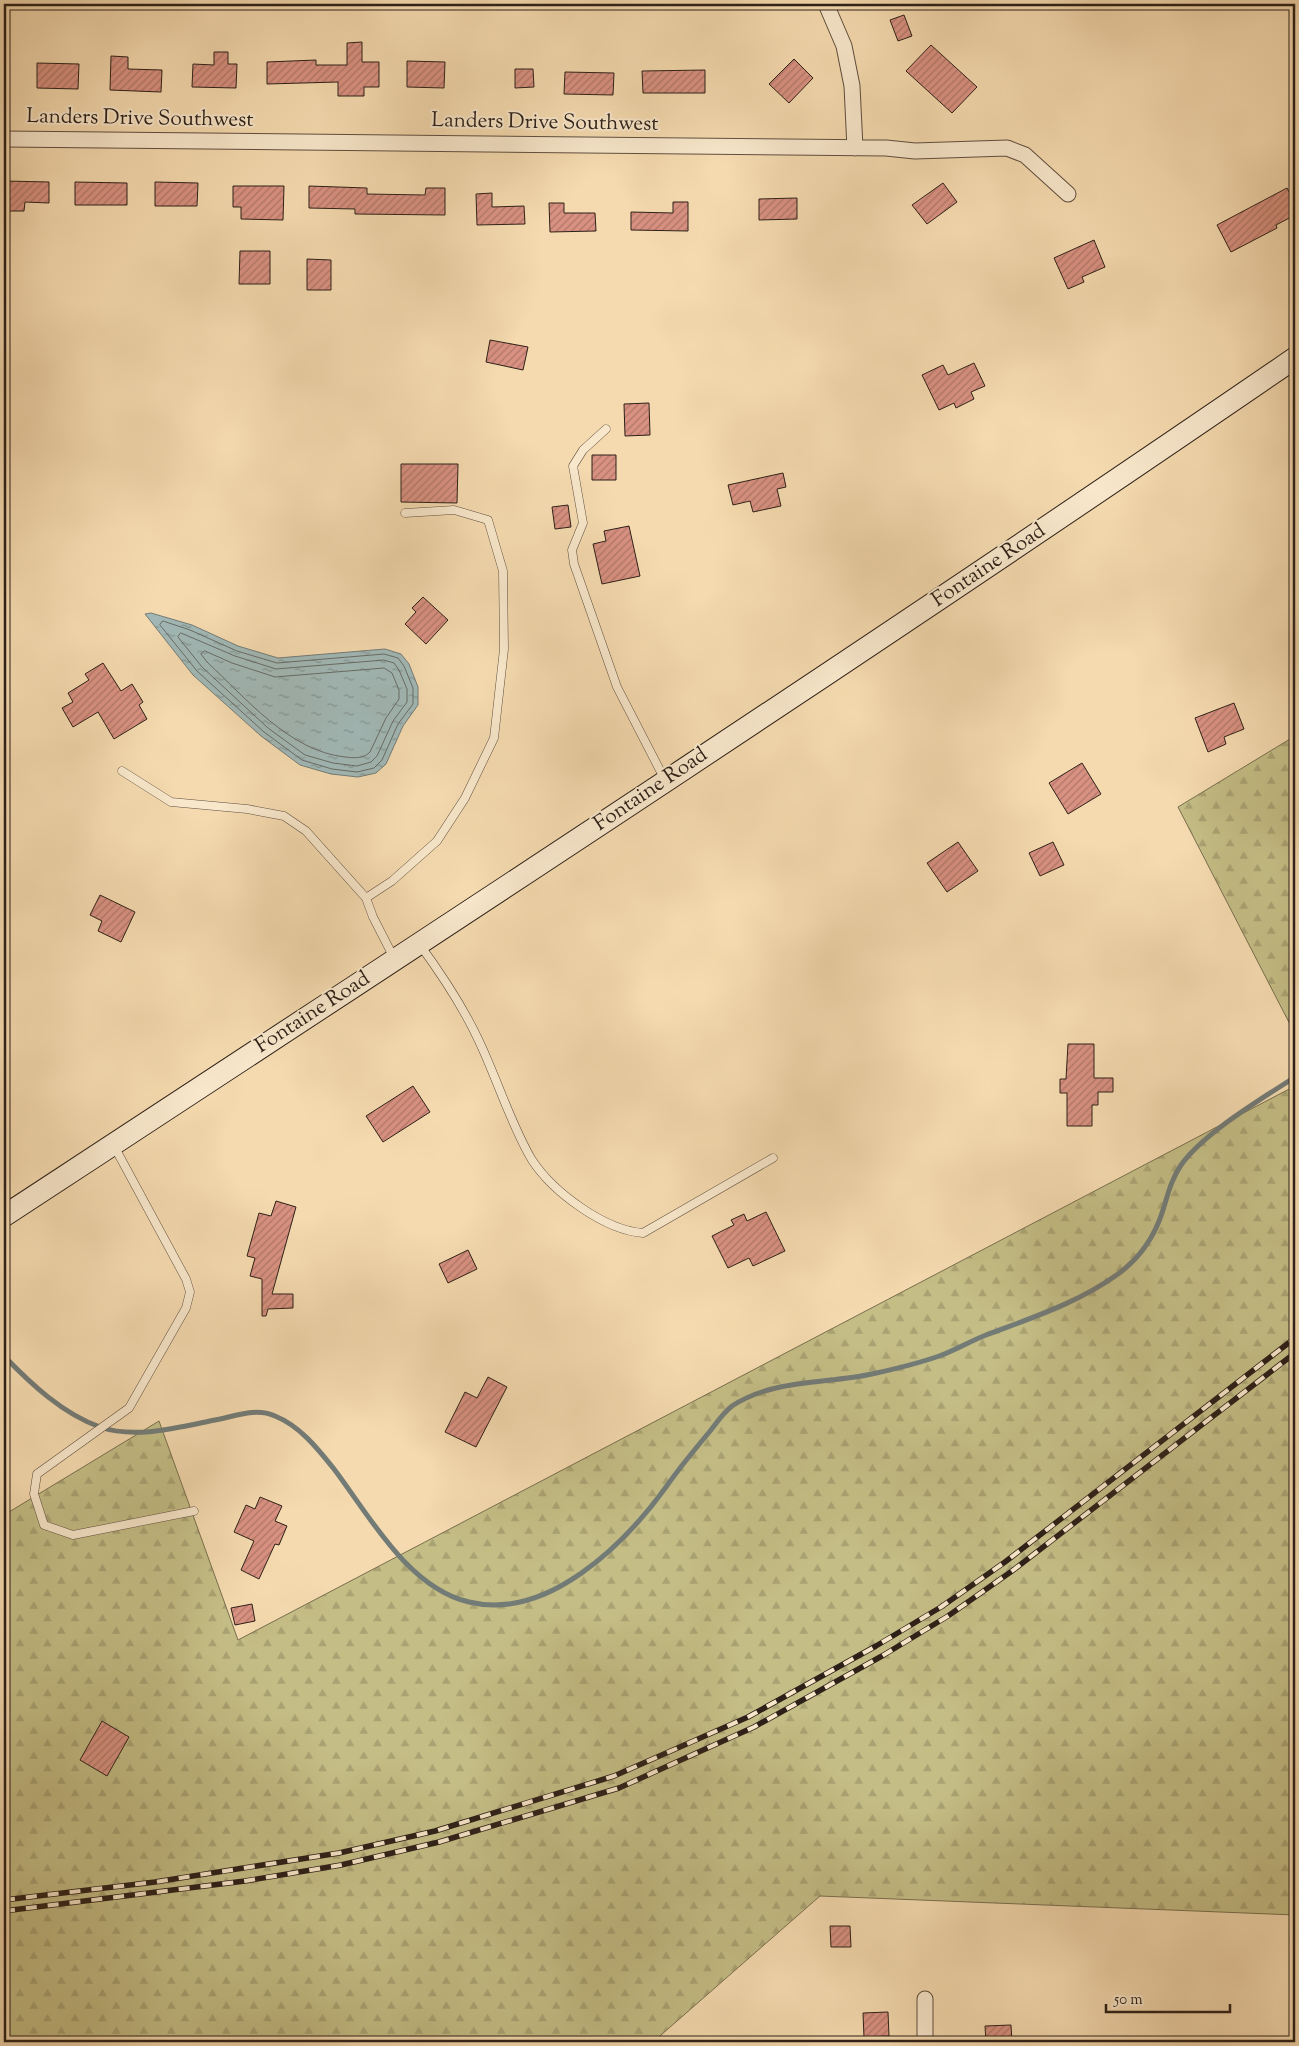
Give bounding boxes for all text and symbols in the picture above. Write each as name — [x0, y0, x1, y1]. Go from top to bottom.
street label: Landers Drive Southwest — [26, 102, 254, 136]
street label: Landers Drive Southwest — [431, 106, 659, 140]
street label: Fontaine Road — [926, 517, 1052, 615]
street label: Fontaine Road — [588, 741, 714, 839]
street label: Fontaine Road — [250, 965, 376, 1061]
scale bar — [1106, 1981, 1230, 2013]
text: 50 m — [1113, 1990, 1143, 2011]

